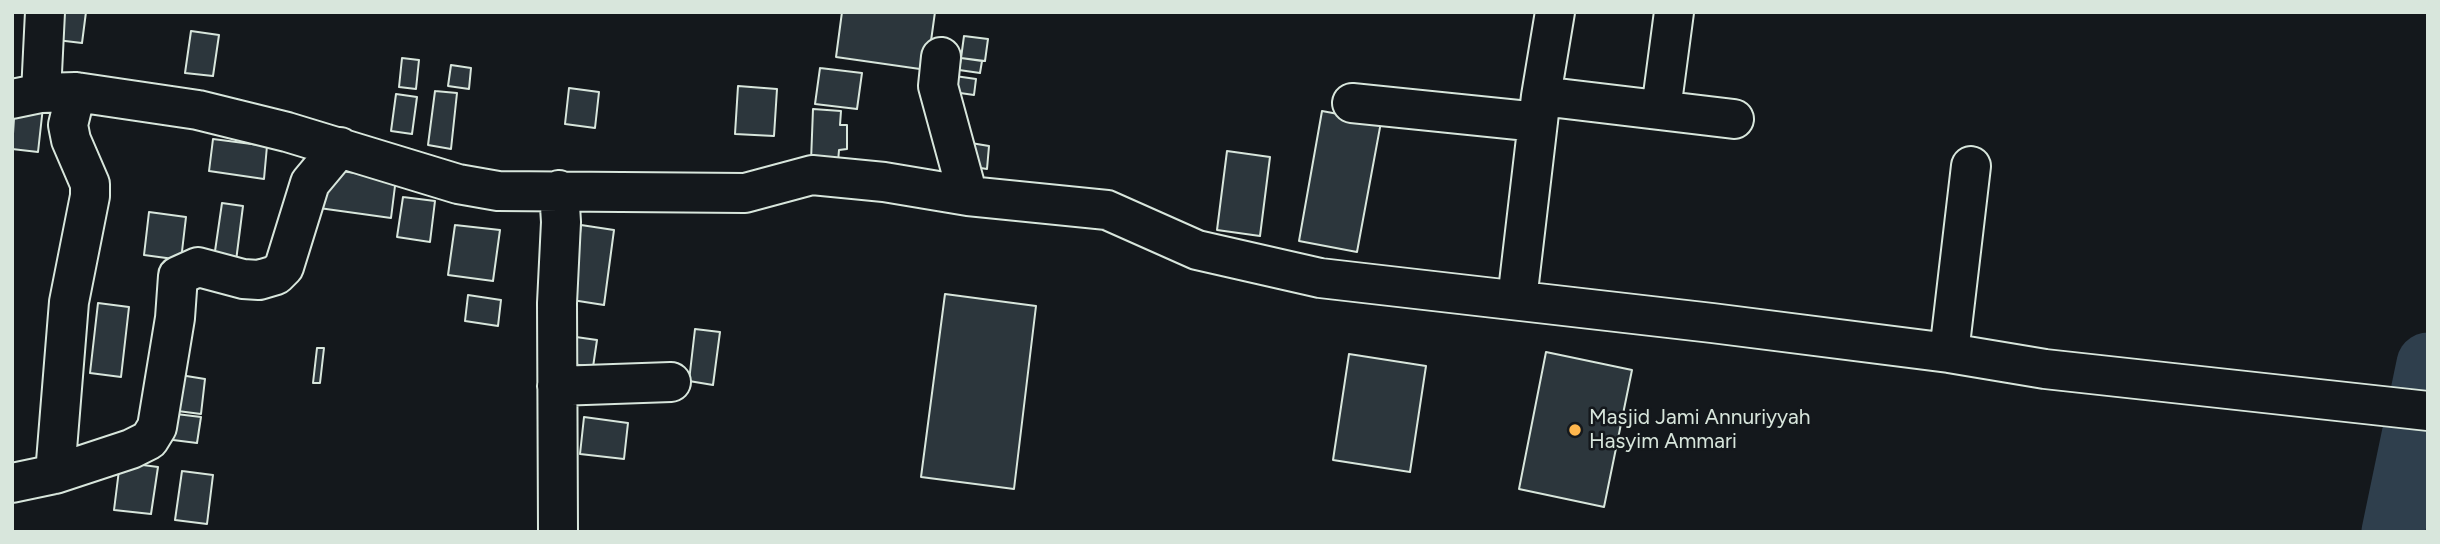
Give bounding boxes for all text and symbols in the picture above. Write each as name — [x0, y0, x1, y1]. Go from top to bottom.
place label: Masjid Jami Annuriyyah Hasyim Ammari — [1589, 405, 1810, 455]
marker: Masjid Jami Annuriyyah Hasyim Ammari — [1567, 422, 1583, 438]

